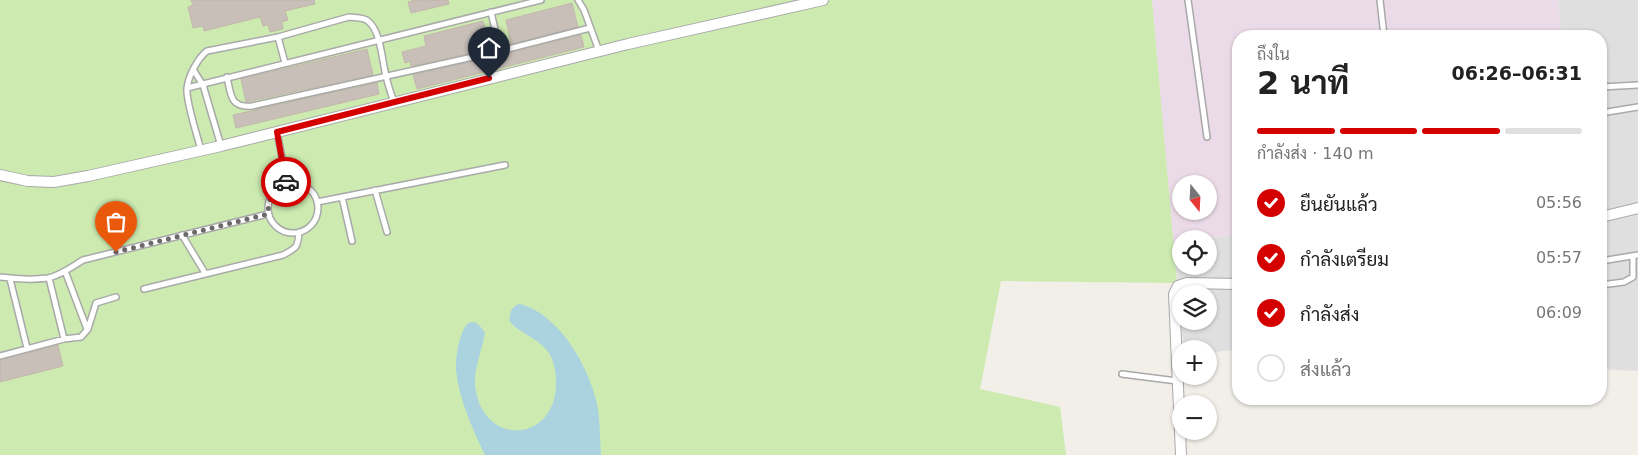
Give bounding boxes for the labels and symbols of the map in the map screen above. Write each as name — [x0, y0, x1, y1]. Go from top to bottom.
pin — [468, 27, 510, 78]
courier — [261, 157, 311, 207]
north arrow — [1172, 175, 1218, 220]
pin — [95, 201, 137, 252]

